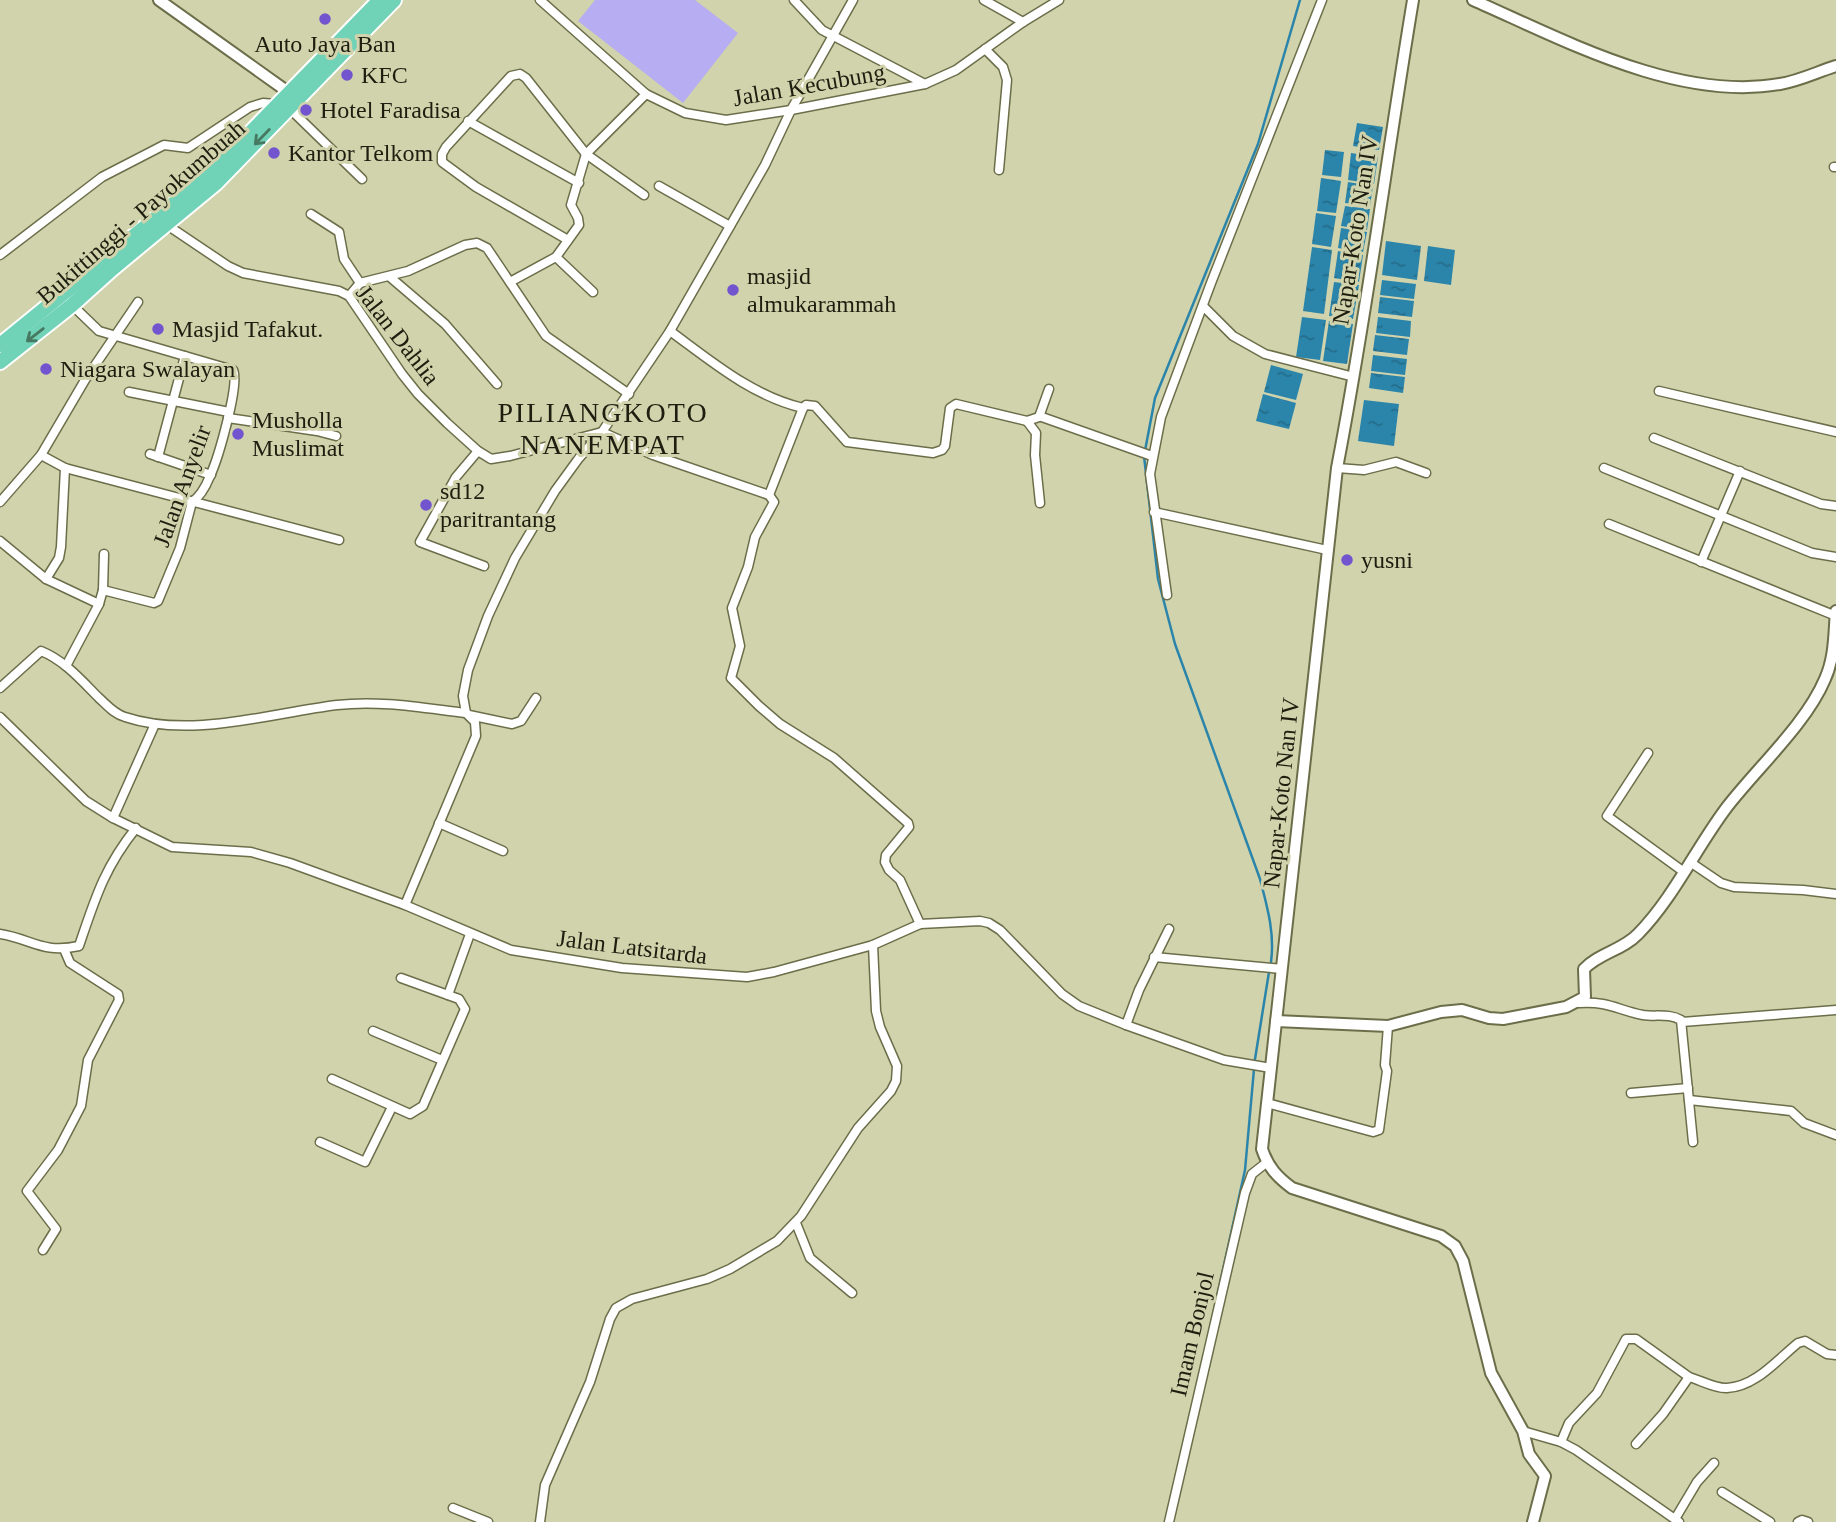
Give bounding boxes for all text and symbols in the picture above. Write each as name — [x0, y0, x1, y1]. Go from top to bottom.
marker: Auto Jaya Ban — [317, 11, 333, 27]
place label: Auto Jaya Ban — [254, 31, 396, 57]
street label: Jalan Kecubung — [731, 59, 887, 111]
place label: KFC — [361, 62, 408, 88]
marker: KFC — [339, 67, 355, 83]
place label: Hotel Faradisa — [320, 97, 461, 123]
marker: Hotel Faradisa — [298, 102, 314, 118]
street label: Bukittinggi - Payokumbuah — [32, 115, 250, 309]
one-way arrow — [253, 129, 270, 146]
street label: Napar-Koto Nan IV — [1327, 133, 1383, 327]
place label: Kantor Telkom — [288, 140, 434, 166]
marker: Kantor Telkom — [266, 145, 282, 161]
place label: masjid almukarammah — [747, 263, 896, 317]
street label: Jalan Dahlia — [351, 280, 445, 390]
marker: masjid almukarammah — [725, 282, 741, 298]
place label: Masjid Tafakut. — [172, 316, 323, 342]
marker: Masjid Tafakut. — [150, 321, 166, 337]
one-way arrow — [26, 327, 44, 342]
place label: Niagara Swalayan — [60, 356, 235, 382]
marker: Niagara Swalayan — [38, 361, 54, 377]
district label: PILIANGKOTO NANEMPAT — [497, 397, 709, 460]
place label: Musholla Muslimat — [252, 407, 344, 461]
street label: Jalan Anyelir — [148, 422, 216, 550]
marker: Musholla Muslimat — [230, 426, 246, 442]
place label: sd12 paritrantang — [440, 478, 556, 532]
marker: sd12 paritrantang — [418, 497, 434, 513]
place label: yusni — [1361, 547, 1413, 573]
marker: yusni — [1339, 552, 1355, 568]
street label: Napar-Koto Nan IV — [1258, 696, 1304, 890]
street label: Jalan Latsitarda — [555, 925, 709, 969]
street label: Imam Bonjol — [1165, 1269, 1219, 1399]

